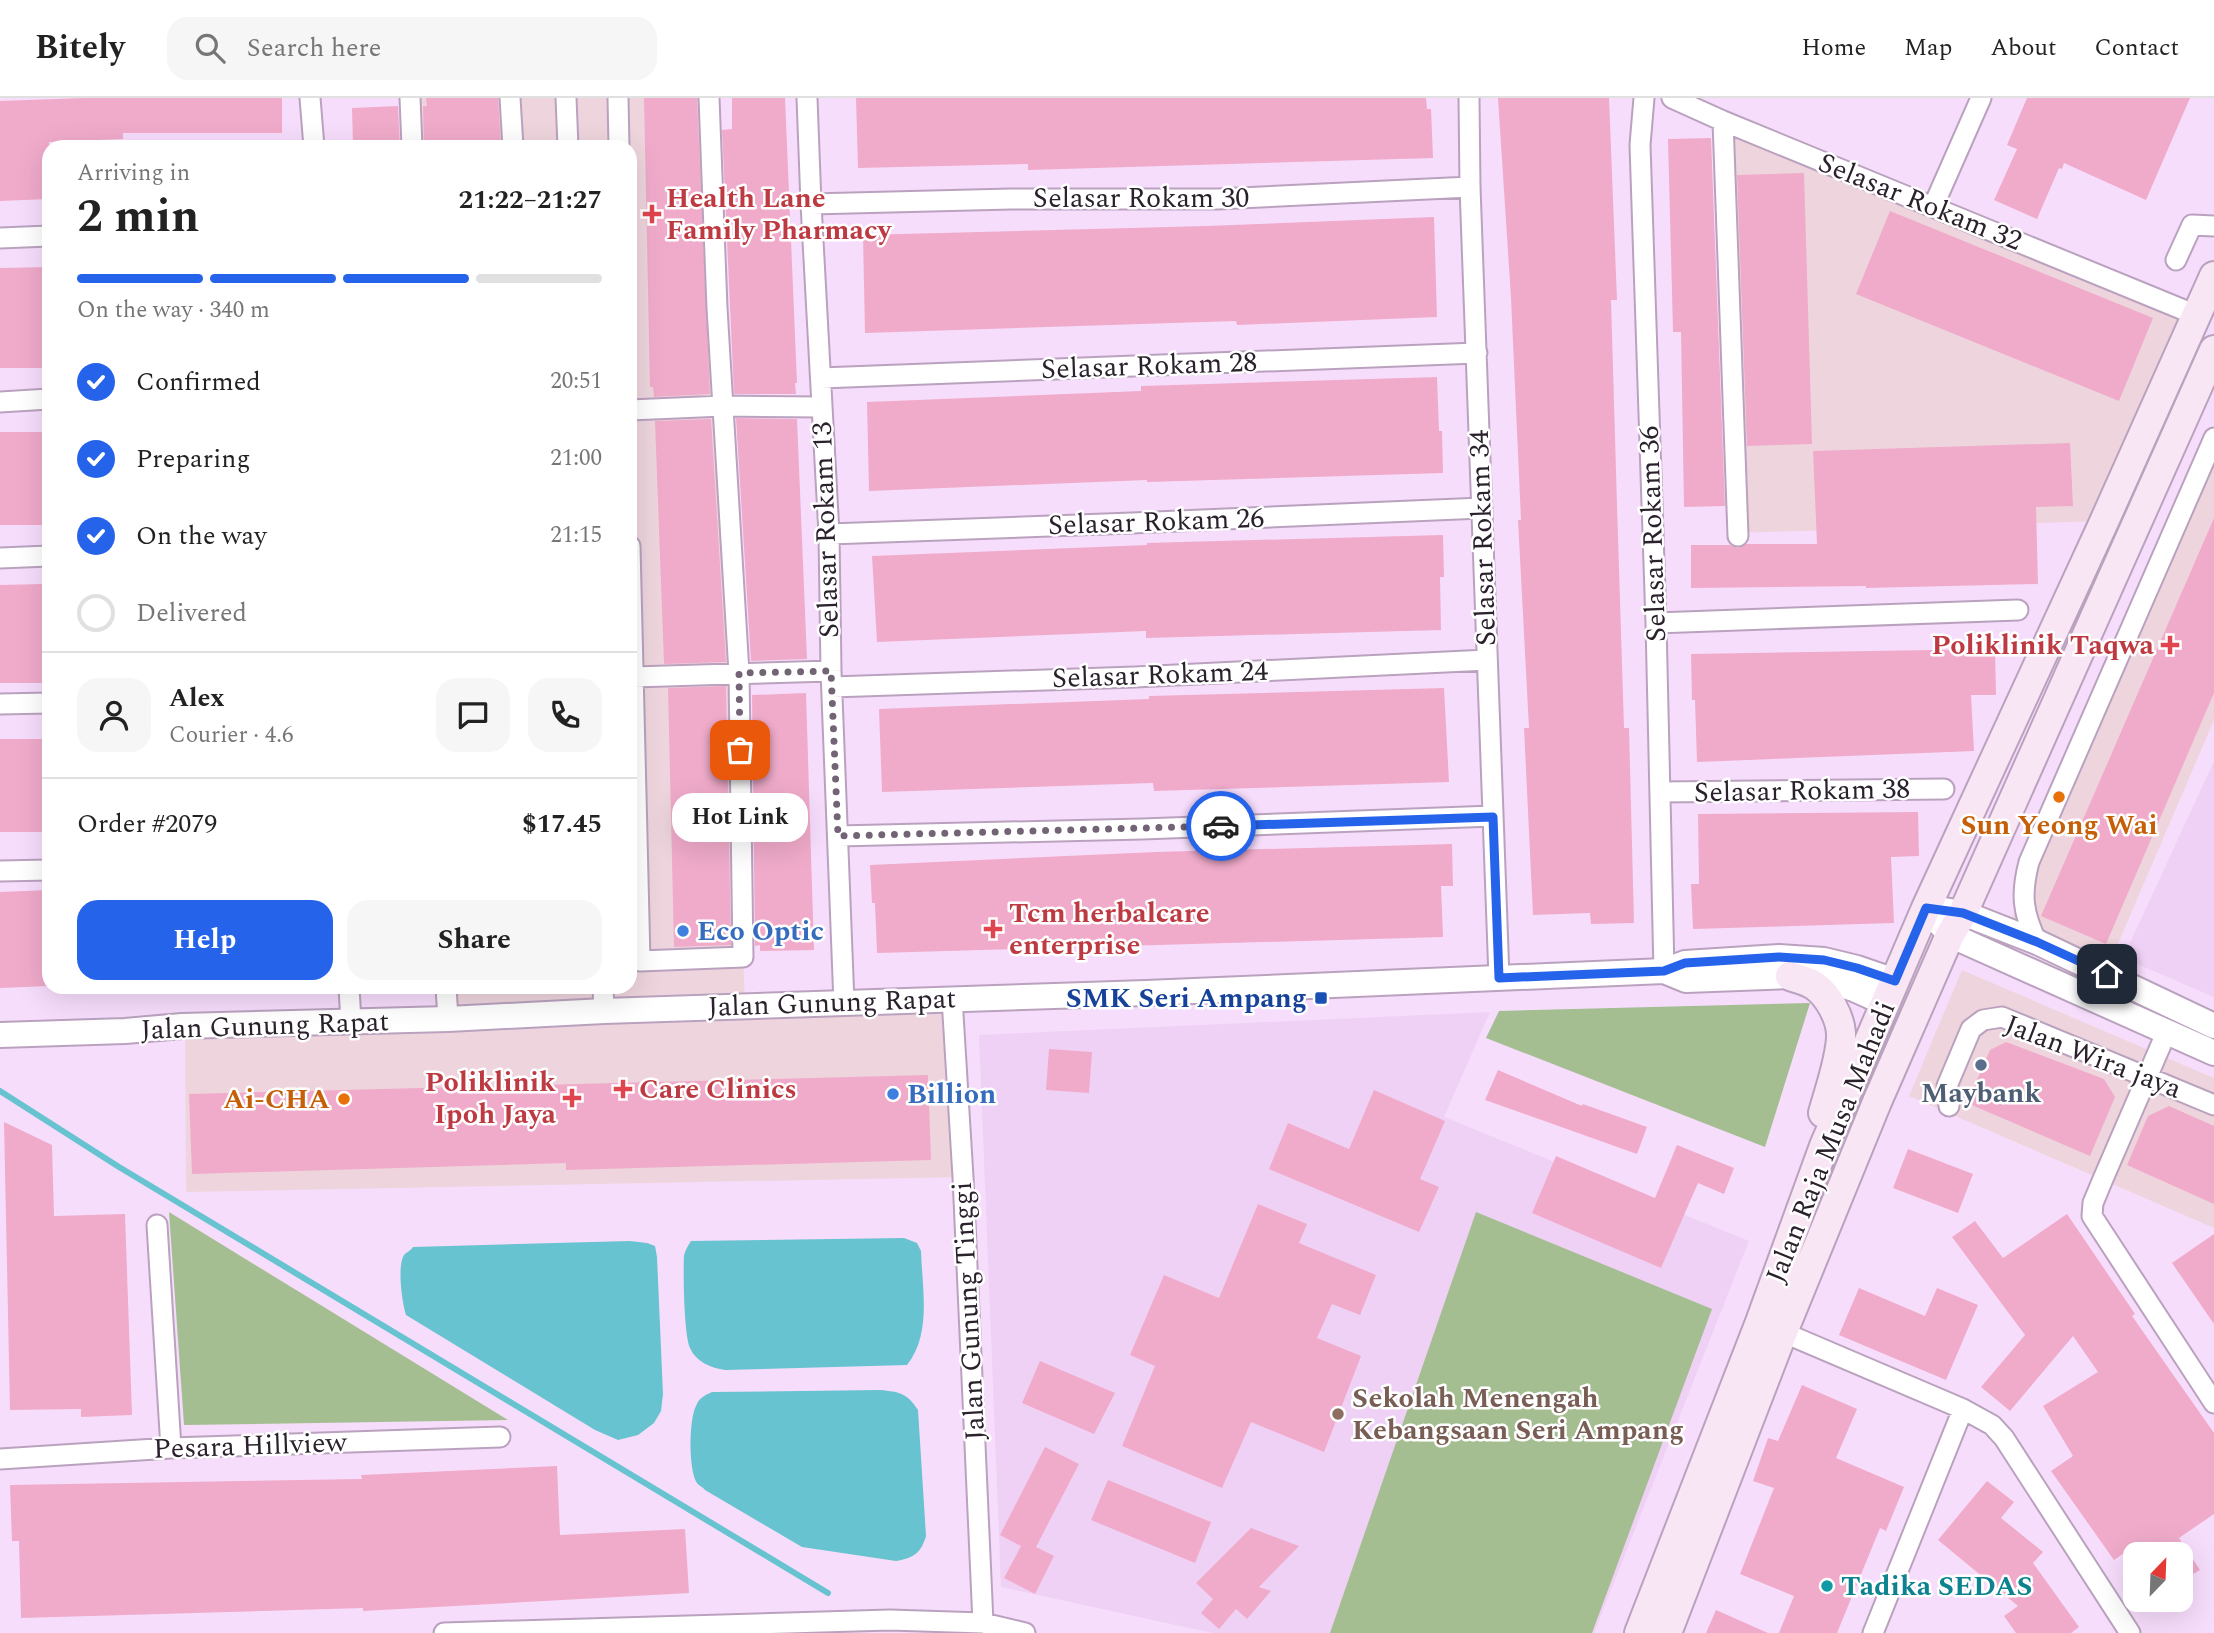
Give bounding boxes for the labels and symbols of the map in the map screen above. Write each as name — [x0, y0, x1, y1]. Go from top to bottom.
street label: Selasar Rokam 32 — [1812, 142, 2028, 262]
place label: Health Lane Family Pharmacy — [666, 177, 893, 252]
street label: Selasar Rokam 30 — [1033, 177, 1249, 220]
marker: Health Lane Family Pharmacy — [644, 206, 660, 222]
street label: Selasar Rokam 28 — [1040, 341, 1258, 391]
street label: Selasar Rokam 13 — [801, 421, 851, 639]
street label: Selasar Rokam 36 — [1628, 425, 1678, 643]
street label: Selasar Rokam 34 — [1458, 429, 1508, 647]
street label: Selasar Rokam 26 — [1047, 497, 1265, 547]
place label: Poliklinik Taqwa — [1931, 624, 2155, 667]
marker: Poliklinik Taqwa — [2160, 635, 2180, 655]
street label: Selasar Rokam 24 — [1051, 650, 1269, 700]
pin — [710, 720, 770, 780]
street label: Selasar Rokam 38 — [1693, 768, 1911, 814]
marker: Sun Yeong Wai — [2051, 789, 2067, 805]
courier — [1186, 791, 1256, 861]
callout: Hot Link — [672, 792, 808, 841]
place label: Sun Yeong Wai — [1960, 804, 2158, 847]
place label: Tcm herbalcare enterprise — [1009, 892, 1210, 967]
place label: Eco Optic — [697, 910, 824, 953]
marker: Tcm herbalcare enterprise — [983, 919, 1003, 939]
marker: Eco Optic — [675, 923, 691, 939]
pin — [2077, 944, 2137, 1004]
street label: Jalan Gunung Rapat — [707, 977, 957, 1029]
place label: SMK Seri Ampang — [1066, 977, 1307, 1020]
marker: SMK Seri Ampang — [1313, 990, 1329, 1006]
street label: Jalan Raja Musa Mahadi — [1755, 994, 1907, 1290]
street label: Jalan Gunung Rapat — [140, 1000, 390, 1052]
street label: Jalan Wira jaya — [1998, 1004, 2188, 1111]
marker: Maybank — [1973, 1057, 1989, 1073]
place label: Poliklinik Ipoh Jaya — [425, 1061, 557, 1136]
place label: Care Clinics — [639, 1068, 797, 1111]
place label: Maybank — [1921, 1072, 2041, 1115]
place label: Billion — [907, 1073, 996, 1116]
place label: Ai-CHA — [223, 1078, 330, 1121]
marker: Care Clinics — [613, 1079, 633, 1099]
marker: Billion — [885, 1086, 901, 1102]
marker: Poliklinik Ipoh Jaya — [562, 1088, 582, 1108]
marker: Ai-CHA — [336, 1091, 352, 1107]
street label: Jalan Gunung Tinggi — [941, 1181, 997, 1441]
place label: Sekolah Menengah Kebangsaan Seri Ampang — [1352, 1377, 1684, 1452]
marker: Sekolah Menengah Kebangsaan Seri Ampang — [1330, 1406, 1346, 1422]
street label: Pesara Hillview — [153, 1421, 348, 1471]
north arrow — [2123, 1542, 2193, 1612]
place label: Tadika SEDAS — [1841, 1565, 2033, 1608]
marker: Tadika SEDAS — [1819, 1578, 1835, 1594]

